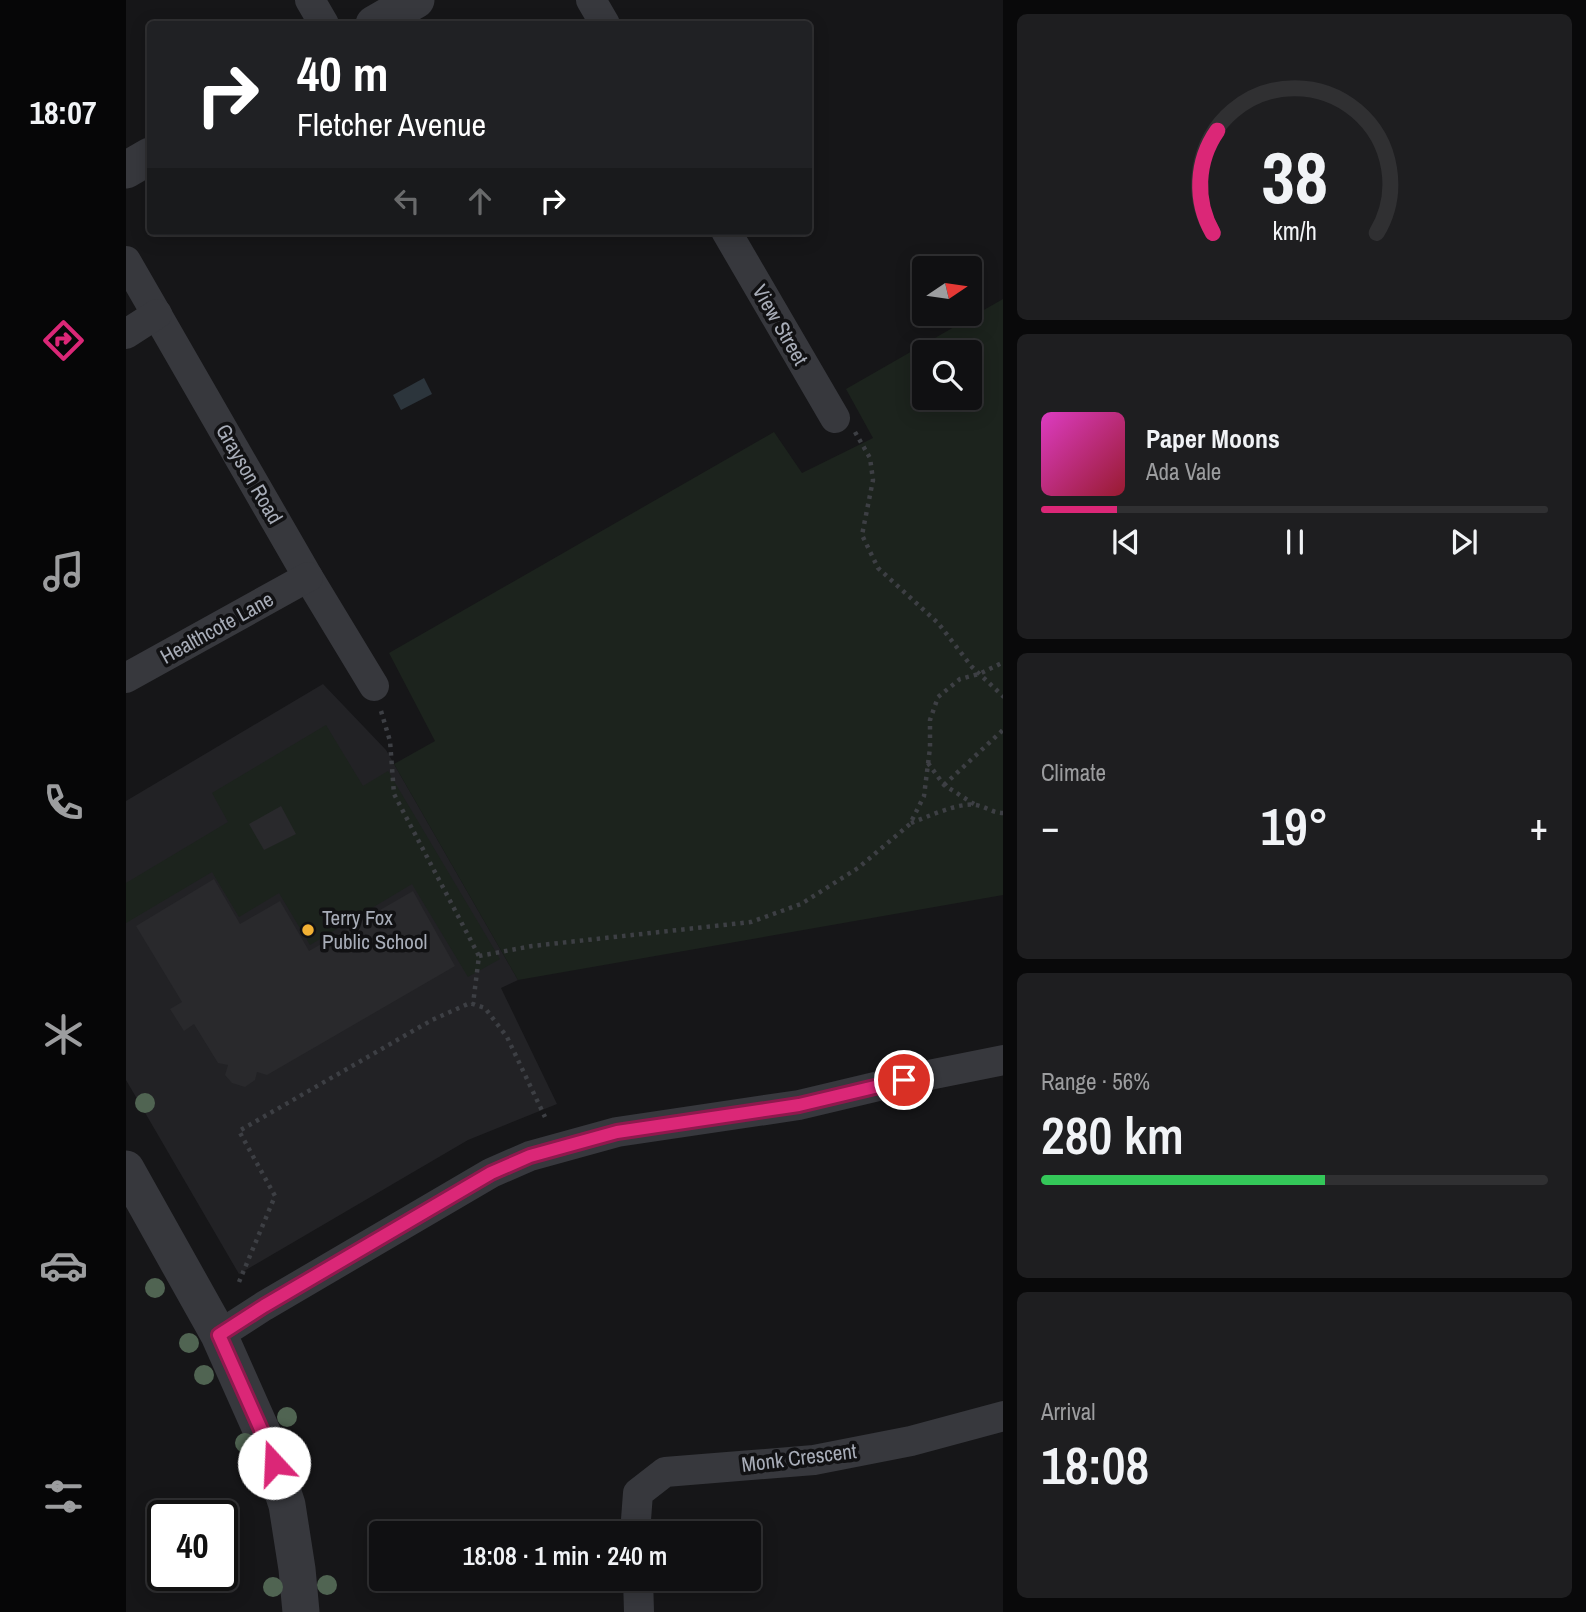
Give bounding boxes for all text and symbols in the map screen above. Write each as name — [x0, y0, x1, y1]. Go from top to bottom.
text: 40 m — [297, 40, 389, 106]
icon: right — [182, 49, 273, 140]
text: 18:07 — [29, 91, 97, 134]
text: Fletcher Avenue — [297, 103, 486, 146]
text: 38 — [1261, 128, 1328, 226]
icon: left — [388, 182, 426, 220]
icon: ahead — [461, 182, 499, 220]
icon: right — [534, 182, 572, 220]
text: km/h — [1272, 214, 1317, 248]
north arrow — [912, 256, 982, 326]
map controls — [912, 256, 982, 410]
street label: View Street — [746, 279, 815, 371]
icon: directions — [39, 316, 88, 365]
button: search — [912, 340, 982, 410]
street label: Grayson Road — [209, 418, 290, 529]
text: Paper Moons — [1146, 421, 1280, 456]
text: Ada Vale — [1146, 456, 1221, 487]
icon: previous — [1107, 523, 1145, 561]
icon: pause — [1276, 523, 1314, 561]
icon: next — [1445, 523, 1483, 561]
icon: music — [39, 547, 88, 596]
street label: Healthcote Lane — [155, 584, 279, 671]
text: Climate — [1041, 757, 1106, 788]
icon: phone — [39, 778, 88, 827]
text: 19° — [1260, 791, 1329, 861]
text: − — [1041, 801, 1059, 852]
text: + — [1530, 801, 1548, 852]
place label: Terry Fox Public School — [322, 903, 427, 956]
marker: Terry Fox Public School — [300, 922, 316, 938]
icon: climate — [39, 1010, 88, 1059]
pin — [874, 1050, 934, 1110]
icon: arrive — [885, 1061, 923, 1099]
text: Range · 56% — [1041, 1066, 1150, 1097]
text: 280 km — [1041, 1100, 1184, 1170]
icon: car — [39, 1241, 88, 1290]
text: Arrival — [1041, 1396, 1096, 1427]
position arrow — [237, 1426, 311, 1500]
text: 18:08 — [1041, 1430, 1149, 1500]
street label: Monk Crescent — [740, 1436, 858, 1479]
icon: filters — [39, 1472, 88, 1521]
speed limit sign: 40 — [147, 1500, 238, 1591]
text: 18:08 · 1 min · 240 m — [463, 1538, 667, 1573]

